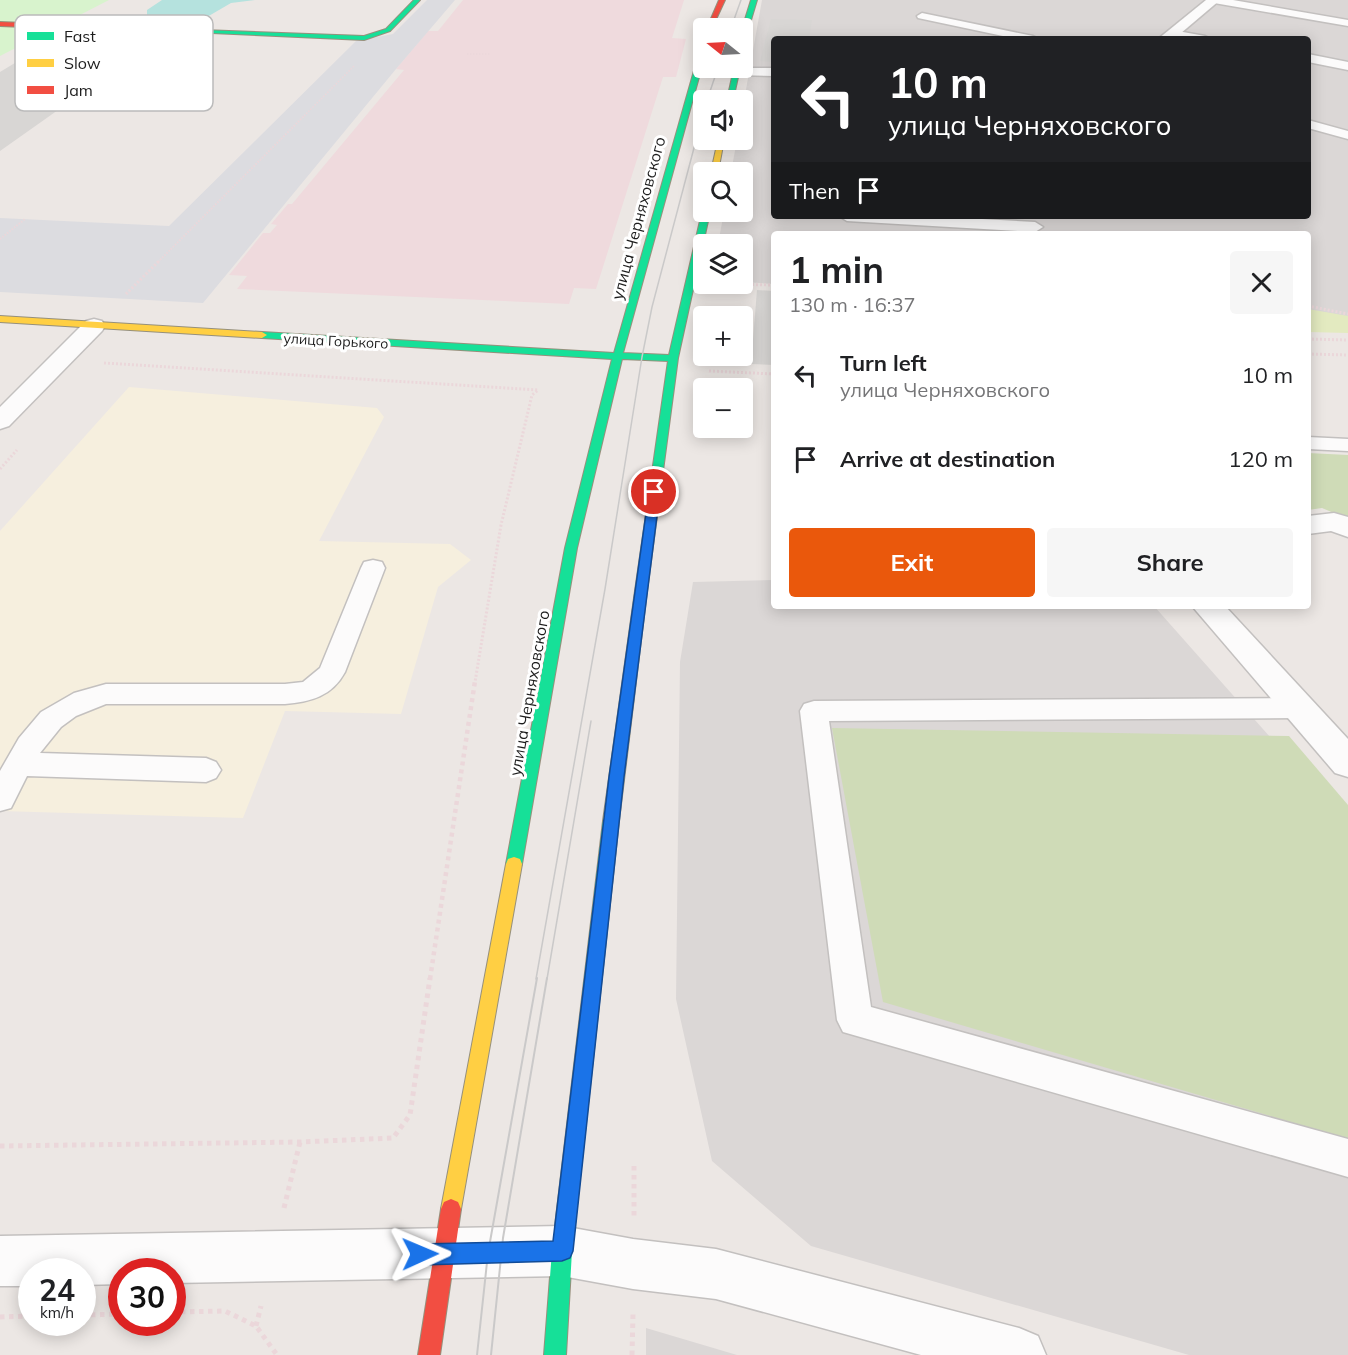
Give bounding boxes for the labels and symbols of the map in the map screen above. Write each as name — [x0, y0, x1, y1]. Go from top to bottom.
legend — [15, 15, 213, 111]
north arrow — [693, 18, 753, 78]
text: Fast — [64, 26, 96, 46]
text: Slow — [64, 53, 101, 73]
text: Jam — [64, 80, 93, 100]
street label: улица Черняховского — [607, 134, 669, 302]
street label: улица Горького — [283, 329, 389, 353]
pin — [628, 466, 679, 517]
street label: улица Черняховского — [505, 609, 553, 777]
position arrow — [388, 1222, 452, 1286]
speed limit sign: 30 — [108, 1258, 186, 1336]

